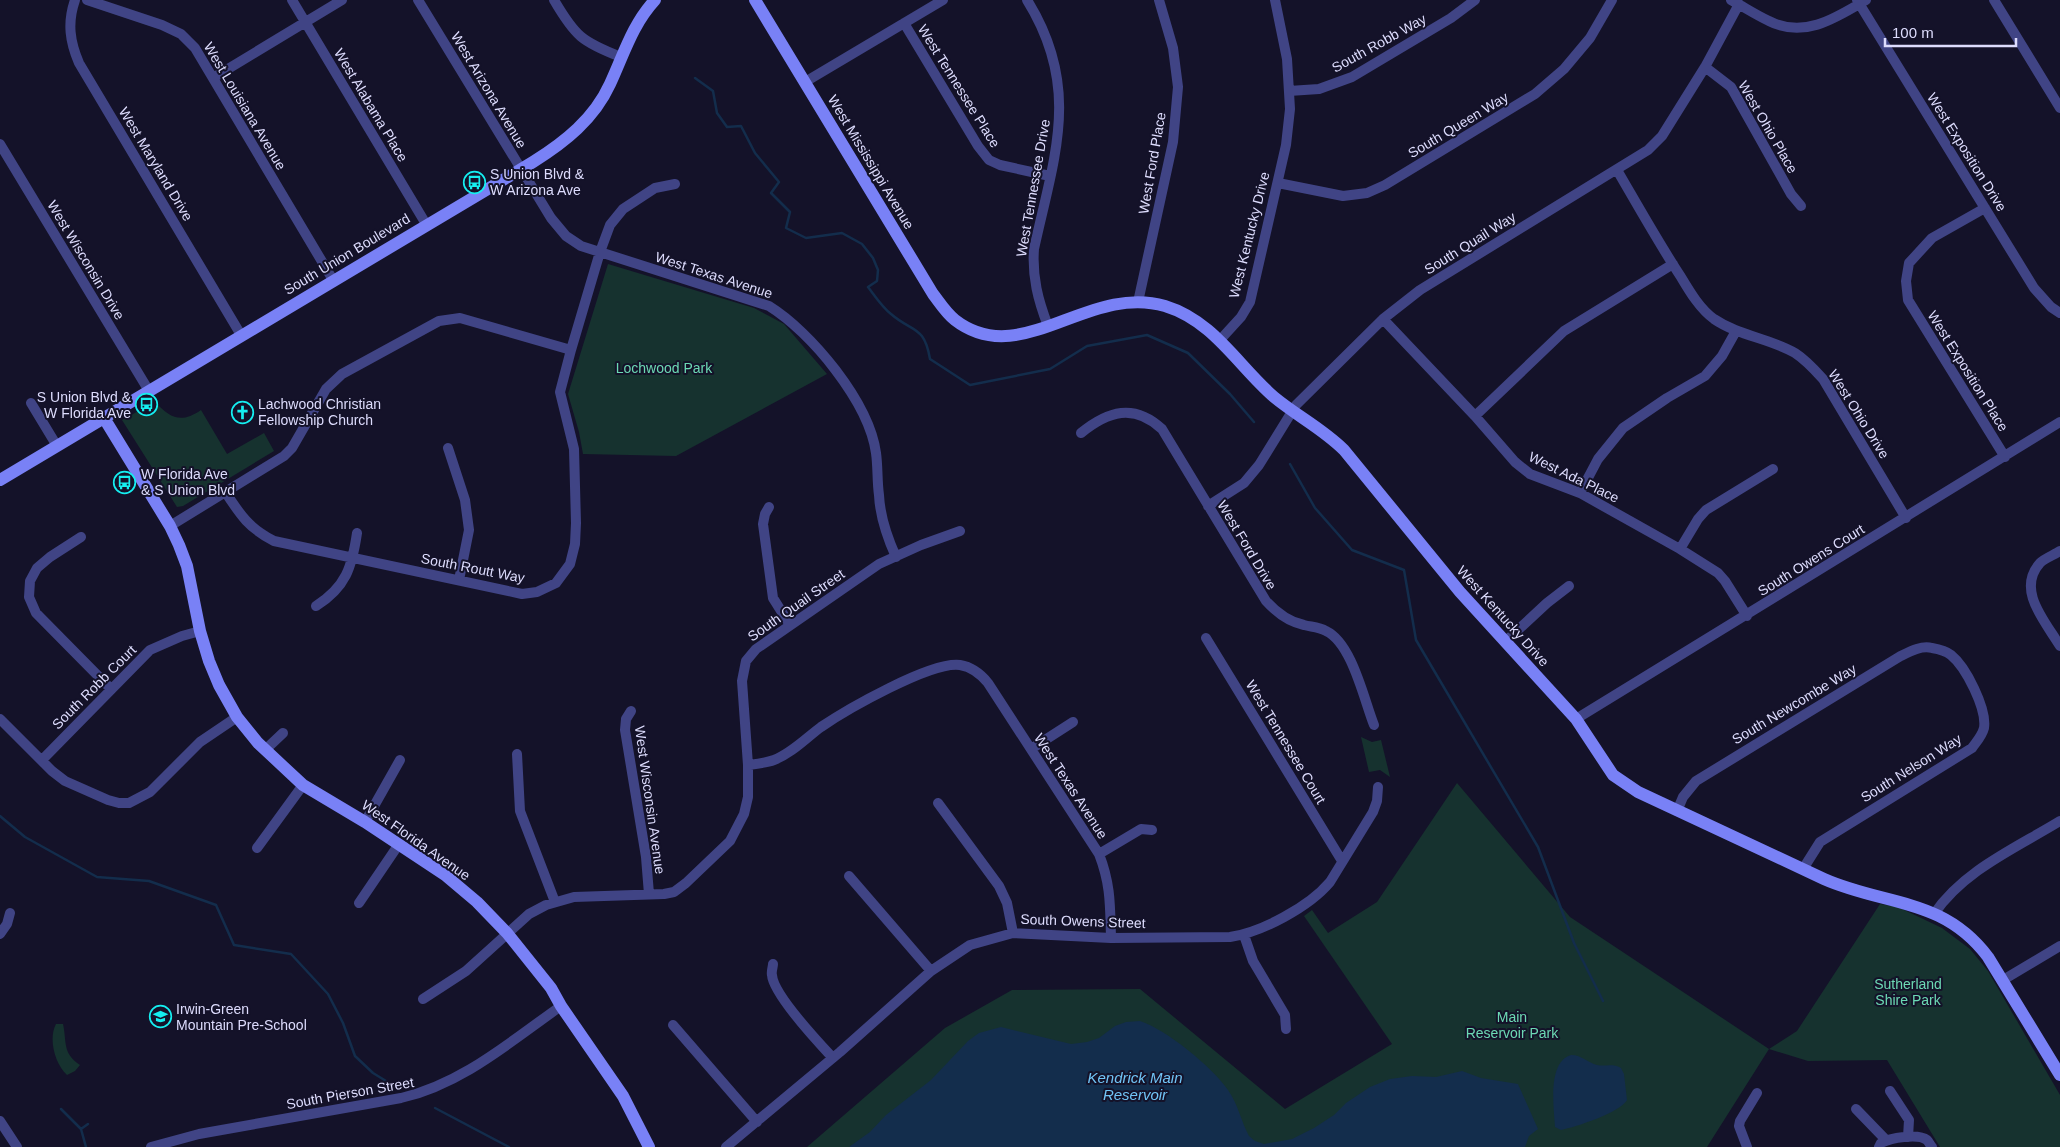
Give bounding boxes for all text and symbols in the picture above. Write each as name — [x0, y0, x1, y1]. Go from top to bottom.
street label: South Robb Way — [1329, 10, 1429, 76]
scale bar — [1885, 15, 2016, 47]
street label: West Tennessee Place — [915, 22, 1003, 151]
text: 100 m — [1892, 24, 1934, 41]
street label: West Arizona Avenue — [448, 29, 530, 151]
street label: West Louisiana Avenue — [201, 39, 290, 173]
street label: West Alabama Place — [331, 46, 411, 165]
street label: West Ohio Place — [1735, 78, 1801, 176]
street label: South Queen Way — [1405, 89, 1511, 161]
street label: West Exposition Drive — [1924, 90, 2010, 214]
street label: West Mississippi Avenue — [825, 92, 918, 232]
street label: West Maryland Drive — [116, 104, 196, 224]
street label: West Ford Place — [1135, 111, 1169, 215]
street label: West Tennessee Drive — [1013, 118, 1053, 258]
place label: S Union Blvd & W Arizona Ave — [490, 166, 585, 198]
bus stop icon: S Union Blvd & W Arizona Ave — [462, 170, 486, 194]
street label: West Kentucky Drive — [1226, 170, 1272, 300]
street label: West Wisconsin Drive — [44, 198, 128, 323]
street label: South Quail Way — [1421, 209, 1519, 277]
street label: South Union Boulevard — [281, 210, 413, 298]
street label: West Texas Avenue — [653, 249, 775, 302]
street label: West Exposition Place — [1924, 308, 2012, 434]
park label: Lochwood Park — [616, 360, 713, 376]
street label: West Ohio Drive — [1825, 367, 1893, 462]
place label: S Union Blvd & W Florida Ave — [37, 389, 132, 421]
bus stop icon: S Union Blvd & W Florida Ave — [135, 393, 159, 417]
place label: Lachwood Christian Fellowship Church — [258, 396, 381, 428]
church icon: Lachwood Christian Fellowship Church — [230, 400, 254, 424]
street label: West Ada Place — [1526, 448, 1622, 506]
place label: W Florida Ave & S Union Blvd — [141, 466, 235, 498]
bus stop icon: W Florida Ave & S Union Blvd — [113, 470, 137, 494]
street label: West Ford Drive — [1214, 498, 1280, 593]
street label: South Owens Court — [1755, 521, 1867, 599]
street label: South Routt Way — [420, 550, 526, 586]
street label: West Kentucky Drive — [1454, 562, 1552, 670]
street label: South Quail Street — [745, 566, 848, 644]
street label: South Robb Court — [49, 642, 139, 732]
street label: South Newcombe Way — [1729, 661, 1859, 747]
street label: West Tennessee Court — [1243, 677, 1329, 807]
street label: West Wisconsin Avenue — [632, 725, 668, 875]
street label: West Texas Avenue — [1031, 730, 1111, 842]
street label: South Nelson Way — [1858, 731, 1964, 805]
street label: West Florida Avenue — [359, 797, 473, 884]
street label: South Owens Street — [1020, 911, 1146, 931]
park label: Sutherland Shire Park — [1874, 976, 1942, 1008]
place label: Irwin-Green Mountain Pre-School — [176, 1001, 307, 1033]
school or university icon: Irwin-Green Mountain Pre-School — [148, 1005, 172, 1029]
park label: Main Reservoir Park — [1466, 1009, 1559, 1041]
water label: Kendrick Main Reservoir — [1087, 1069, 1183, 1103]
street label: South Pierson Street — [285, 1074, 415, 1112]

